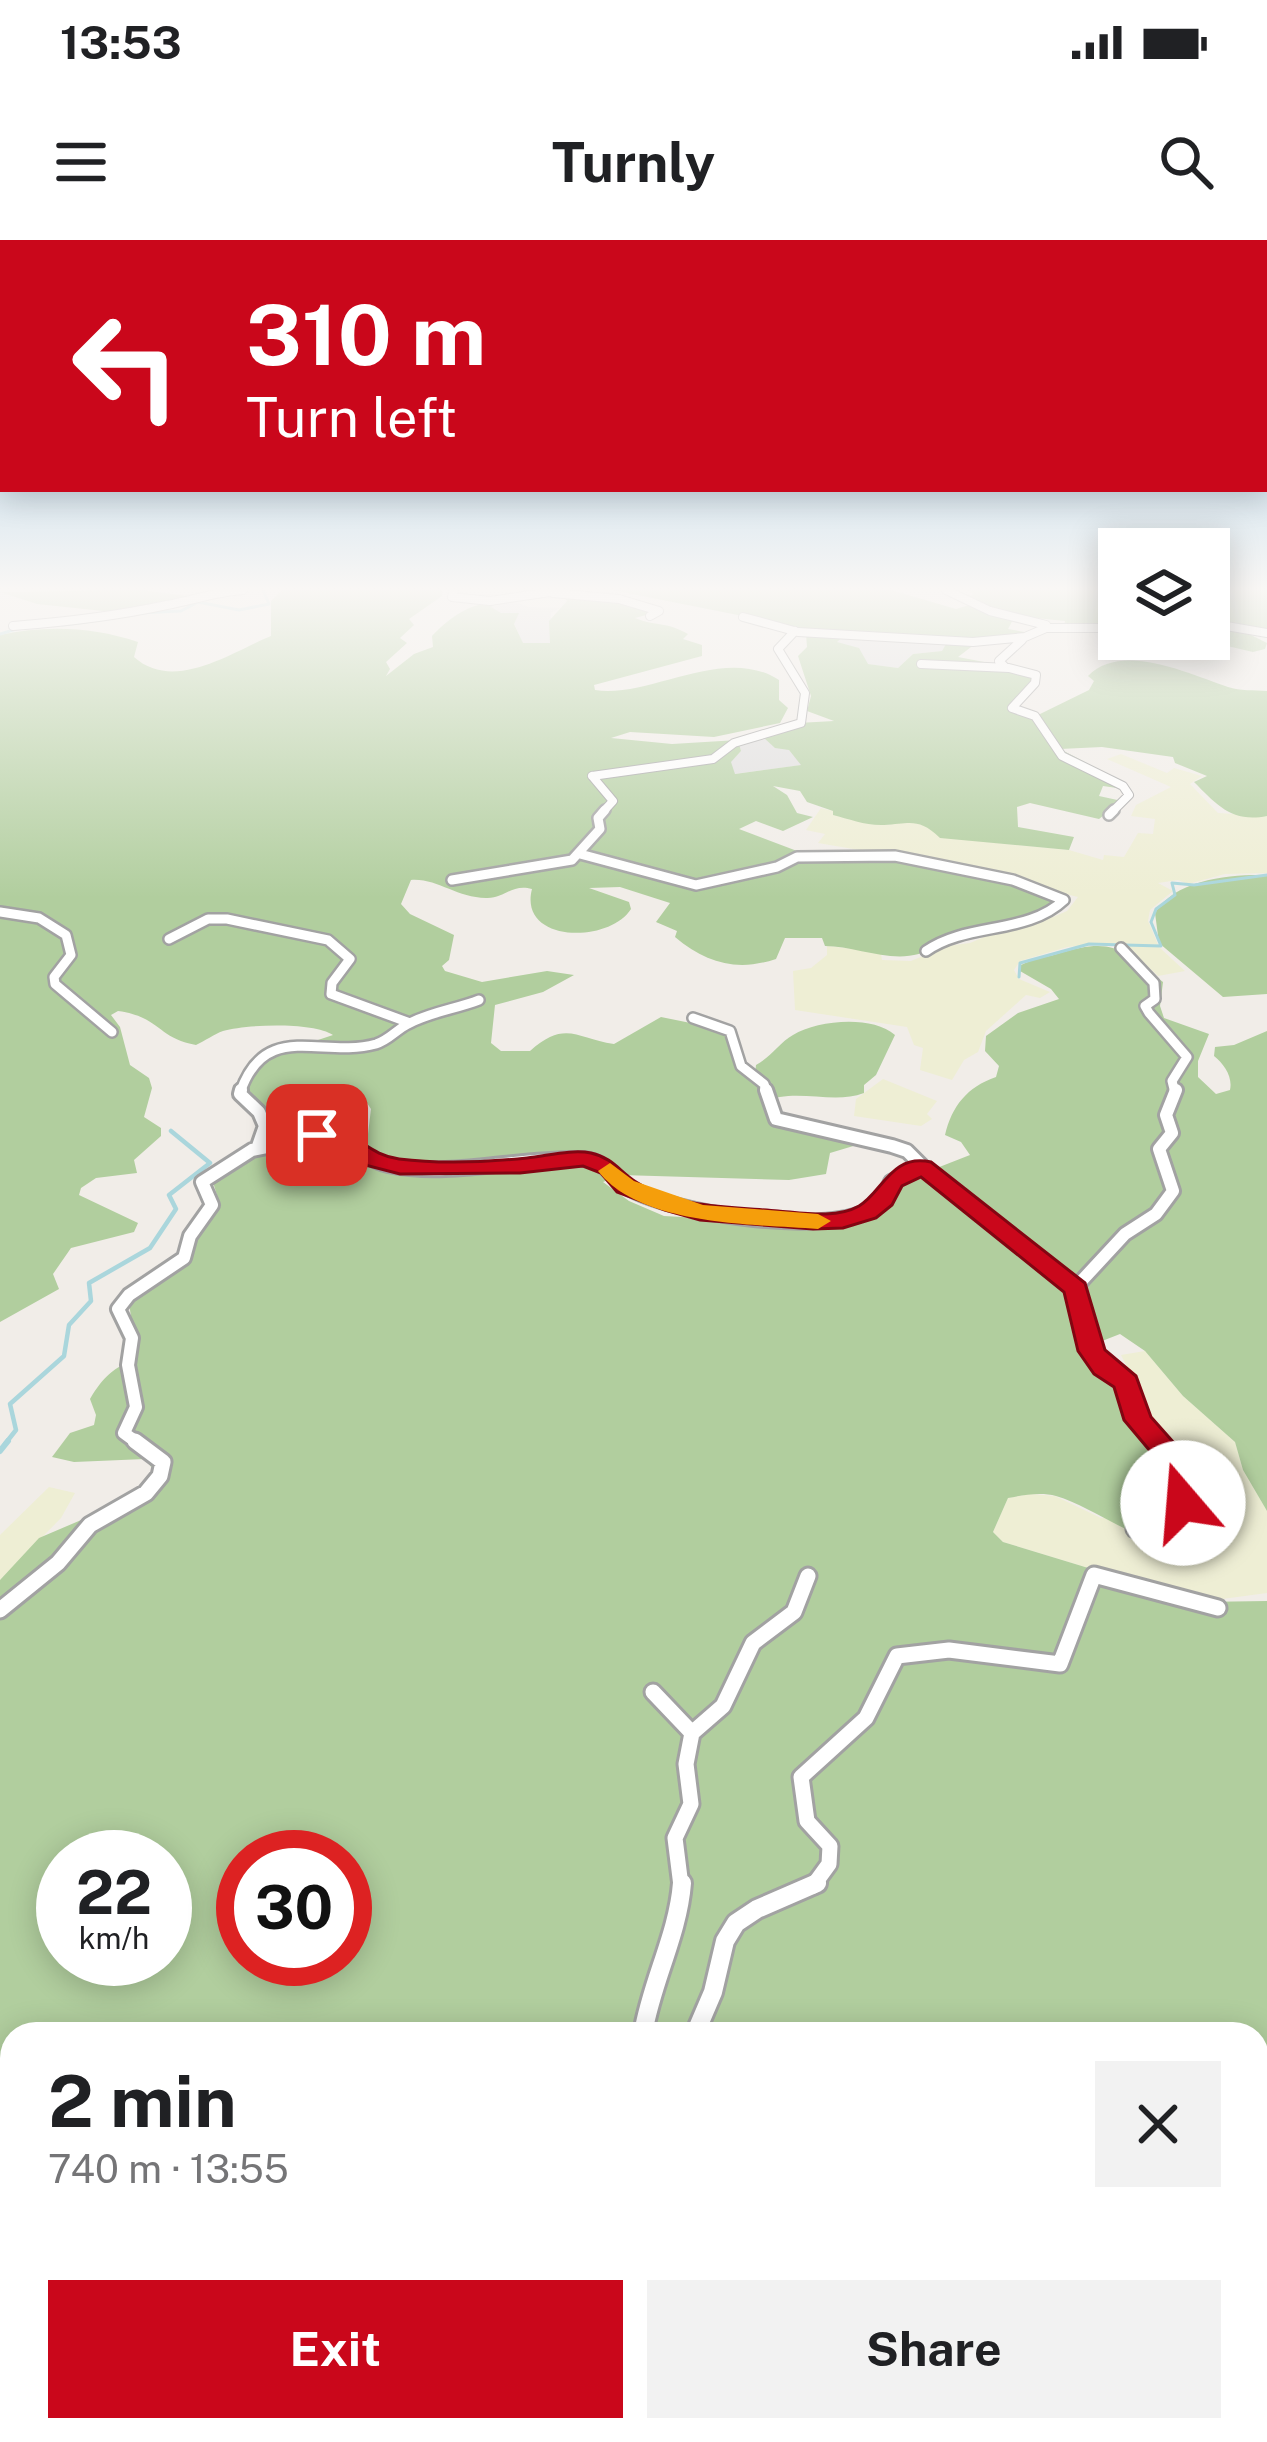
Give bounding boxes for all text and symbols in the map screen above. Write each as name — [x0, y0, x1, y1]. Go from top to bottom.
text: 13:53 — [60, 16, 182, 69]
icon: menu — [48, 129, 114, 195]
icon: search — [1153, 129, 1219, 195]
text: Turnly — [552, 131, 715, 194]
text: 310 m — [246, 285, 486, 384]
icon: left — [48, 288, 204, 444]
text: Turn left — [246, 386, 457, 449]
map controls — [1098, 528, 1230, 660]
button: layers — [1098, 528, 1230, 660]
pin — [266, 1084, 368, 1186]
icon: arrive — [284, 1102, 350, 1168]
position arrow — [1120, 1440, 1246, 1566]
speed limit sign: 30 — [216, 1830, 372, 1986]
text: 22 — [76, 1857, 152, 1928]
text: km/h — [79, 1920, 149, 1956]
text: 2 min — [48, 2059, 237, 2143]
button: close — [1095, 2061, 1221, 2187]
text: 740 m · 13:55 — [48, 2146, 289, 2192]
button: Exit — [48, 2280, 623, 2418]
button: Share — [647, 2280, 1221, 2418]

